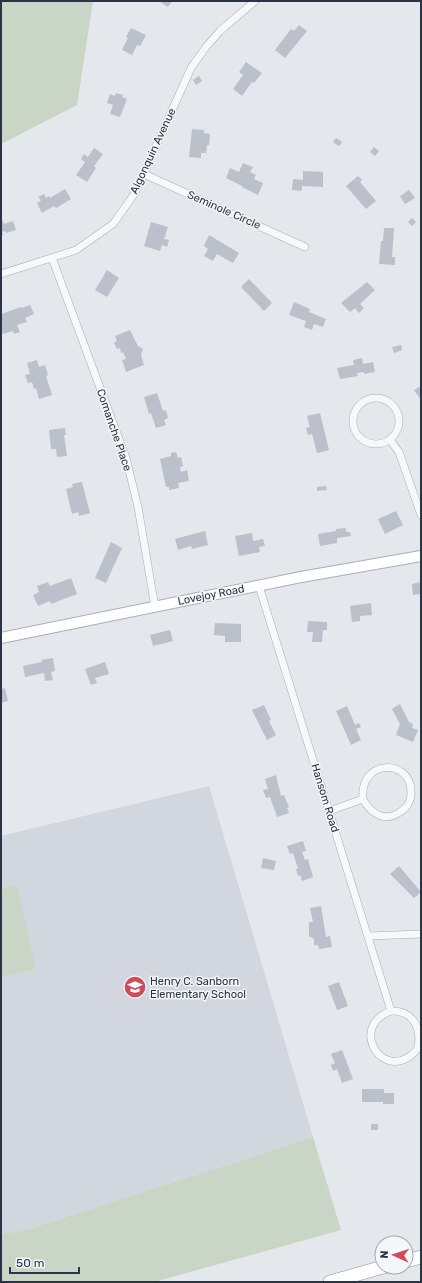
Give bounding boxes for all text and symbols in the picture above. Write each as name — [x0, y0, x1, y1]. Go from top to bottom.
street label: Algonquin Avenue — [127, 106, 179, 196]
street label: Seminole Circle — [185, 188, 263, 232]
street label: Comanche Place — [94, 387, 134, 473]
street label: Lovejoy Road — [177, 582, 245, 608]
street label: Hansom Road — [308, 762, 342, 834]
school or university icon: Henry C. Sanborn Elementary School — [122, 974, 148, 1000]
place label: Henry C. Sanborn Elementary School — [150, 975, 246, 1001]
north arrow — [374, 1235, 414, 1275]
scale bar — [10, 1249, 79, 1275]
text: N — [378, 1250, 391, 1259]
text: 50 m — [16, 1256, 44, 1270]

